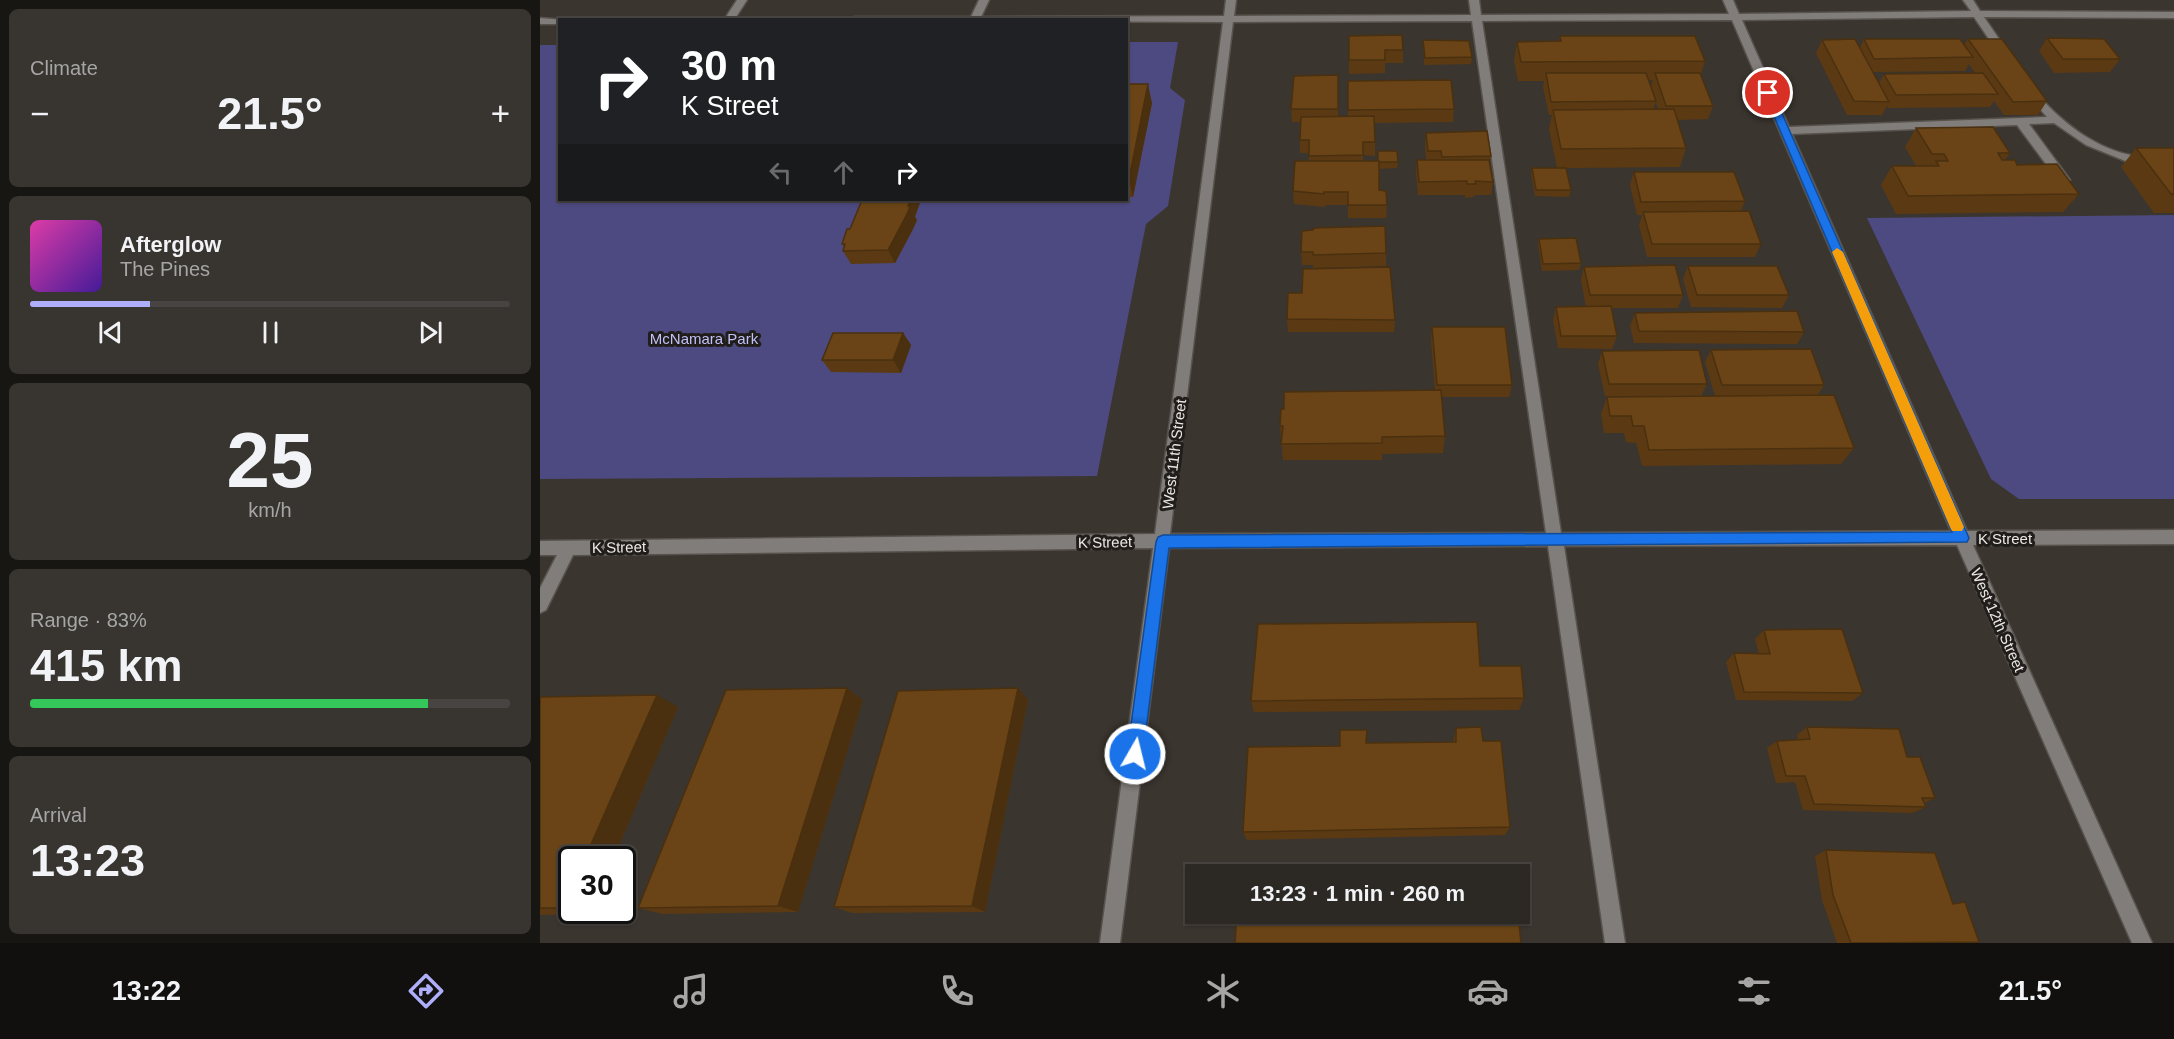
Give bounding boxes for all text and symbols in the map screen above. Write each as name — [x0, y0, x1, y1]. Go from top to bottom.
icon: right — [582, 42, 660, 120]
text: 30 m — [681, 42, 777, 89]
text: Climate — [30, 57, 98, 79]
pin — [1742, 67, 1793, 118]
icon: arrive — [1751, 76, 1784, 109]
text: 21.5° — [217, 88, 323, 139]
text: K Street — [681, 91, 779, 121]
text: − — [30, 95, 49, 132]
text: + — [491, 95, 510, 132]
icon: left — [764, 156, 797, 189]
icon: ahead — [827, 156, 860, 189]
icon: right — [890, 156, 923, 189]
text: Afterglow — [120, 232, 221, 257]
text: The Pines — [120, 258, 210, 280]
icon: previous — [94, 316, 127, 349]
icon: pause — [254, 316, 287, 349]
icon: next — [414, 316, 447, 349]
park label: McNamara Park — [650, 330, 759, 347]
street label: West 11th Street — [1159, 397, 1189, 510]
text: 25 — [227, 416, 313, 504]
text: km/h — [248, 499, 292, 521]
street label: K Street — [1978, 530, 2033, 547]
street label: K Street — [1078, 533, 1133, 551]
street label: K Street — [592, 538, 647, 556]
street label: West 12th Street — [1968, 566, 2029, 675]
text: Range · 83% — [30, 609, 147, 631]
text: 415 km — [30, 640, 183, 691]
position arrow — [1103, 722, 1167, 786]
text: Arrival — [30, 804, 87, 826]
text: 13:23 — [30, 835, 145, 886]
speed limit sign: 30 — [558, 846, 636, 924]
text: 13:23 · 1 min · 260 m — [1250, 881, 1465, 906]
icon: directions — [405, 970, 447, 1012]
icon: music — [670, 970, 712, 1012]
icon: phone — [936, 970, 978, 1012]
icon: climate — [1202, 970, 1244, 1012]
icon: car — [1467, 970, 1509, 1012]
icon: filters — [1733, 970, 1775, 1012]
text: 13:22 — [112, 976, 181, 1006]
text: 21.5° — [1999, 976, 2062, 1006]

